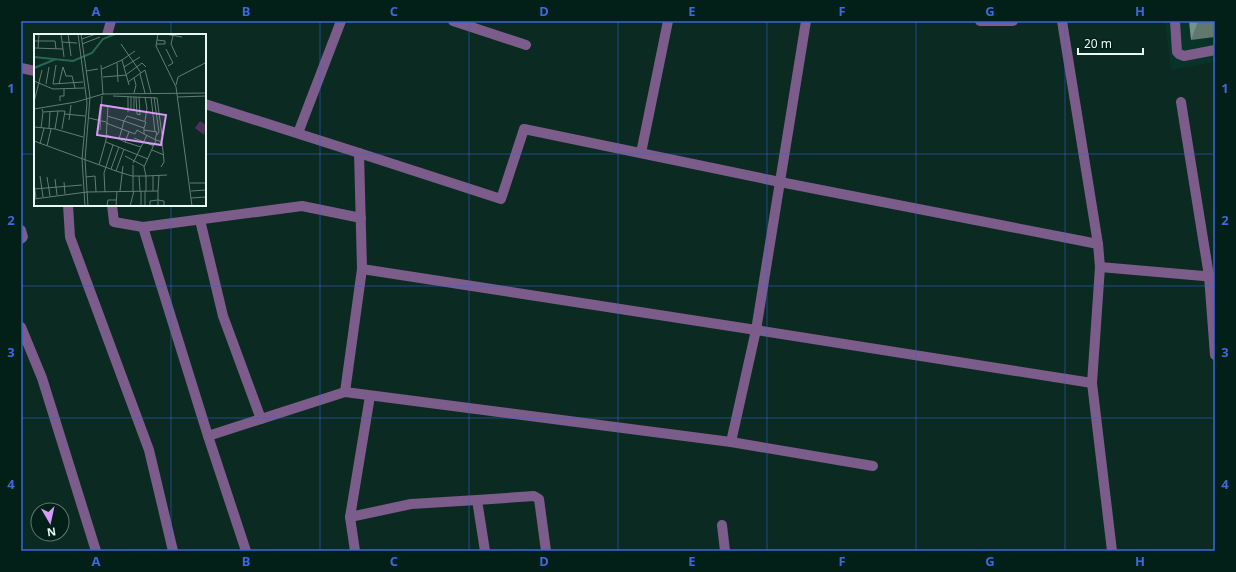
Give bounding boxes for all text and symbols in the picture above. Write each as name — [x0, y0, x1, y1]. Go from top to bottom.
text: A — [92, 2, 101, 20]
text: B — [242, 2, 250, 20]
text: C — [390, 2, 398, 20]
text: D — [539, 2, 549, 20]
text: E — [688, 2, 696, 20]
text: F — [838, 2, 846, 20]
text: G — [985, 2, 995, 20]
text: H — [1135, 2, 1145, 20]
scale bar — [1078, 30, 1143, 56]
inset map — [34, 34, 206, 206]
text: 20 m — [1084, 35, 1112, 52]
text: 1 — [7, 79, 15, 97]
text: 1 — [1221, 79, 1229, 97]
text: 2 — [7, 211, 15, 229]
text: 2 — [1221, 211, 1229, 229]
text: 3 — [7, 343, 15, 361]
text: 3 — [1221, 343, 1229, 361]
text: 4 — [7, 475, 15, 493]
text: 4 — [1221, 475, 1229, 493]
north arrow — [30, 502, 70, 542]
text: N — [46, 524, 57, 540]
text: A — [92, 552, 101, 570]
text: B — [242, 552, 250, 570]
text: C — [390, 552, 398, 570]
text: D — [539, 552, 549, 570]
text: E — [688, 552, 696, 570]
text: F — [838, 552, 846, 570]
text: G — [985, 552, 995, 570]
text: H — [1135, 552, 1145, 570]

